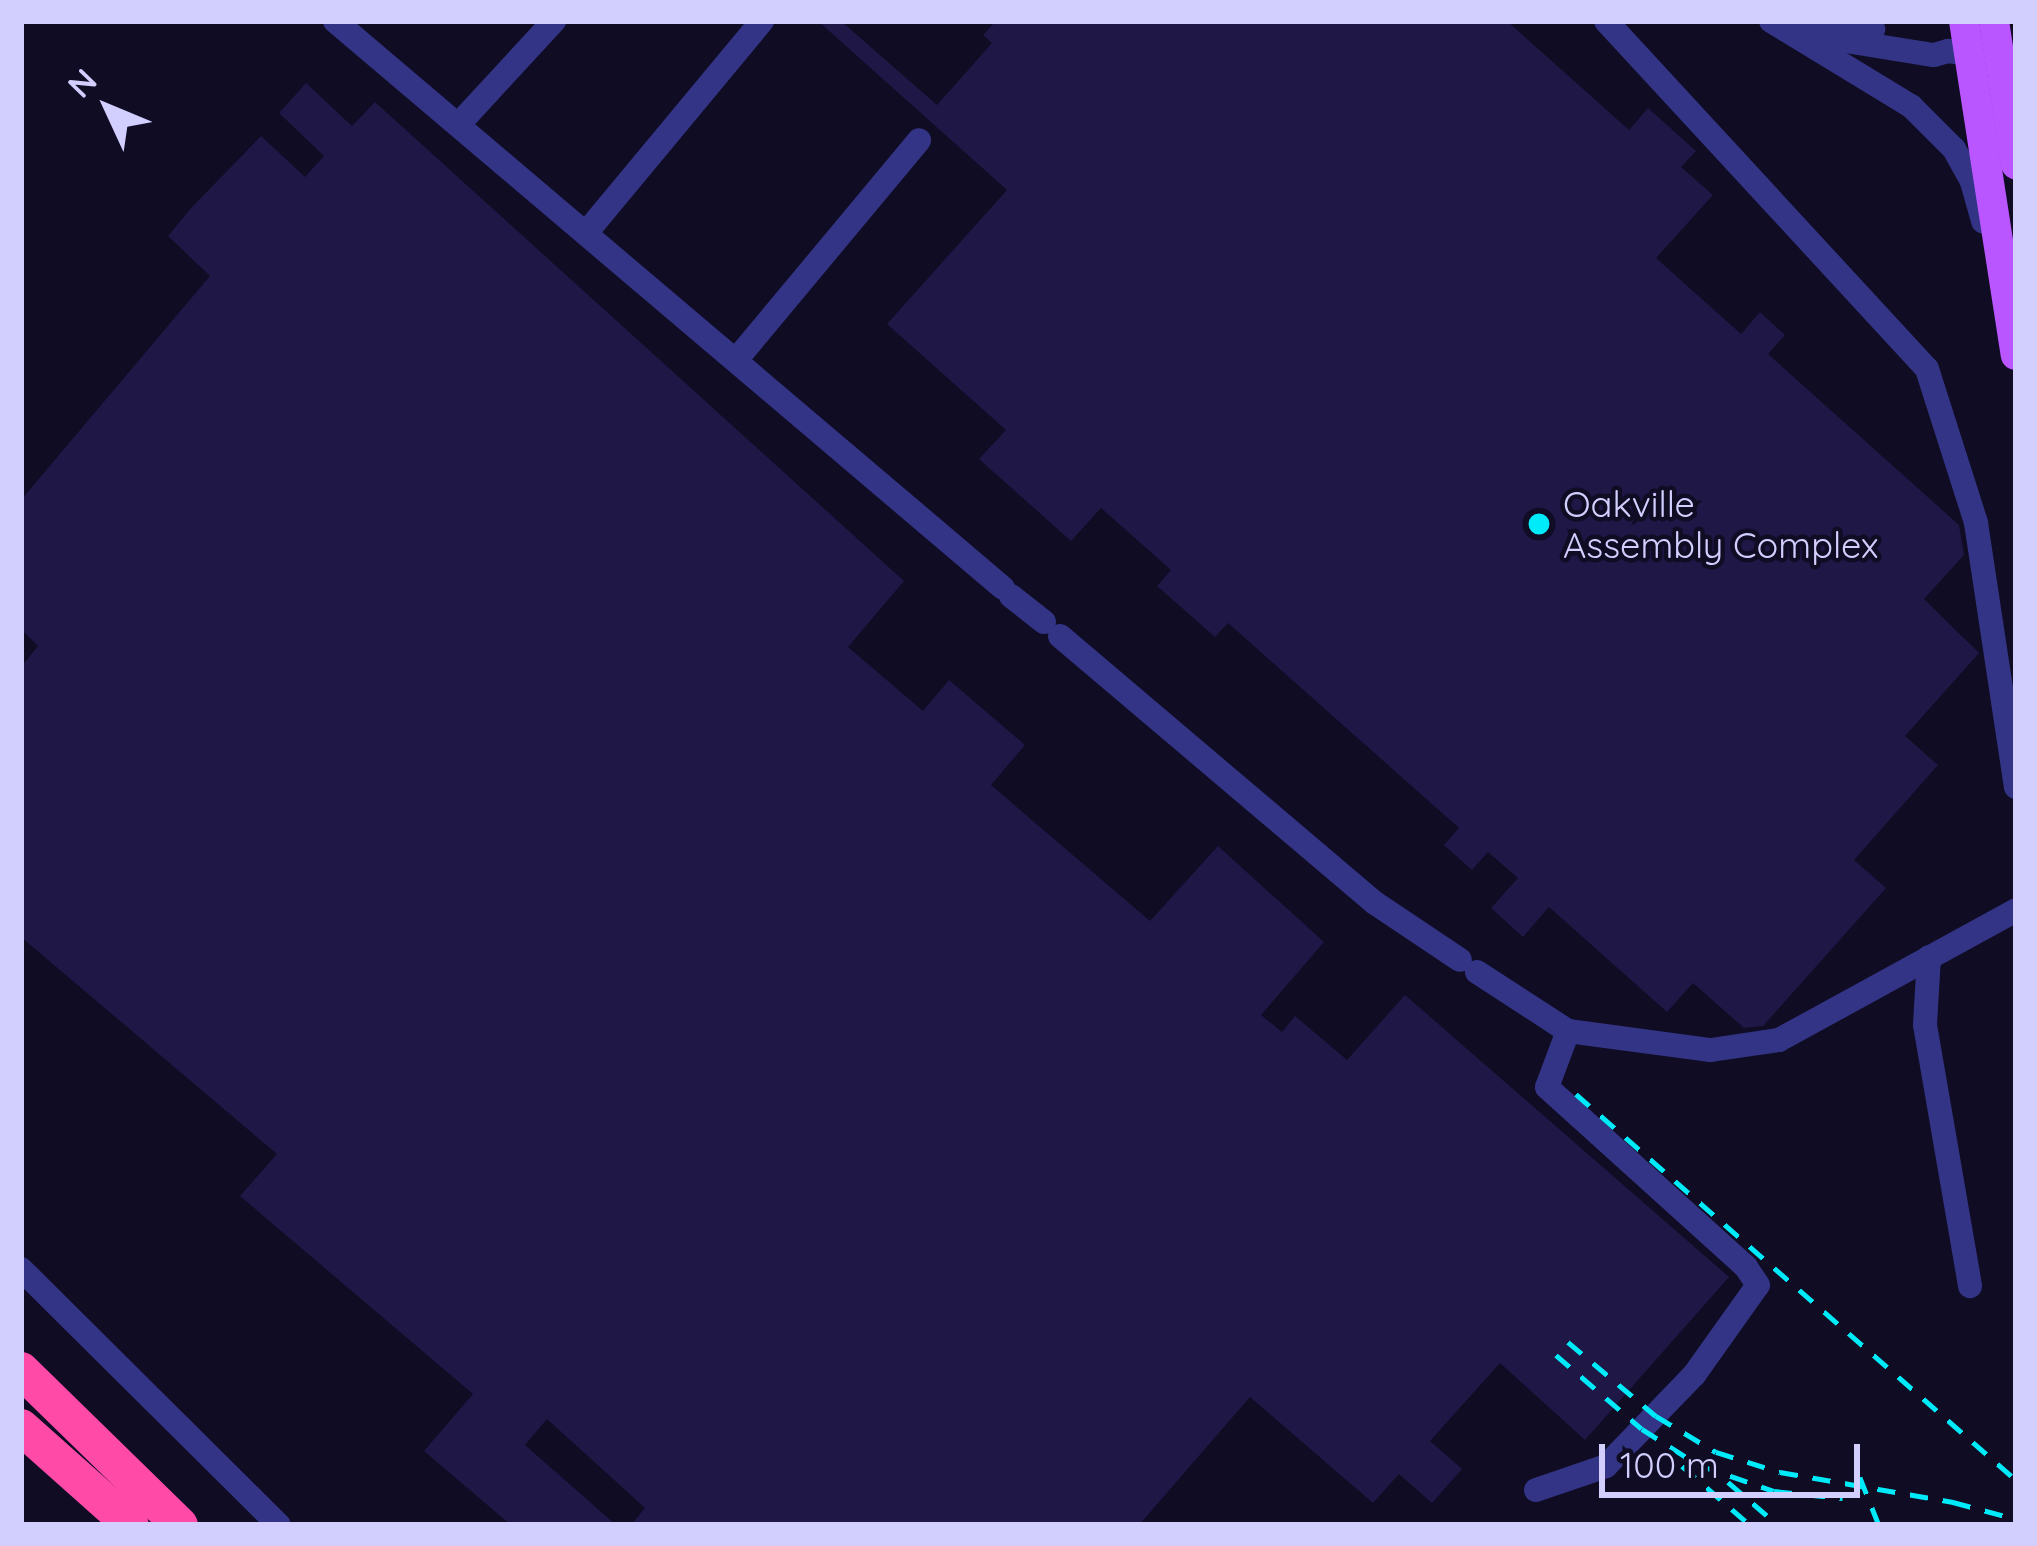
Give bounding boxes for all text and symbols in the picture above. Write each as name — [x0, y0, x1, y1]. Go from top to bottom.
north arrow — [48, 48, 168, 168]
text: N — [59, 60, 105, 106]
place label: Oakville Assembly Complex — [1563, 481, 1878, 566]
marker: Oakville Assembly Complex — [1526, 511, 1552, 537]
scale bar — [1605, 1420, 1866, 1494]
text: 100 m — [1620, 1442, 1719, 1487]

